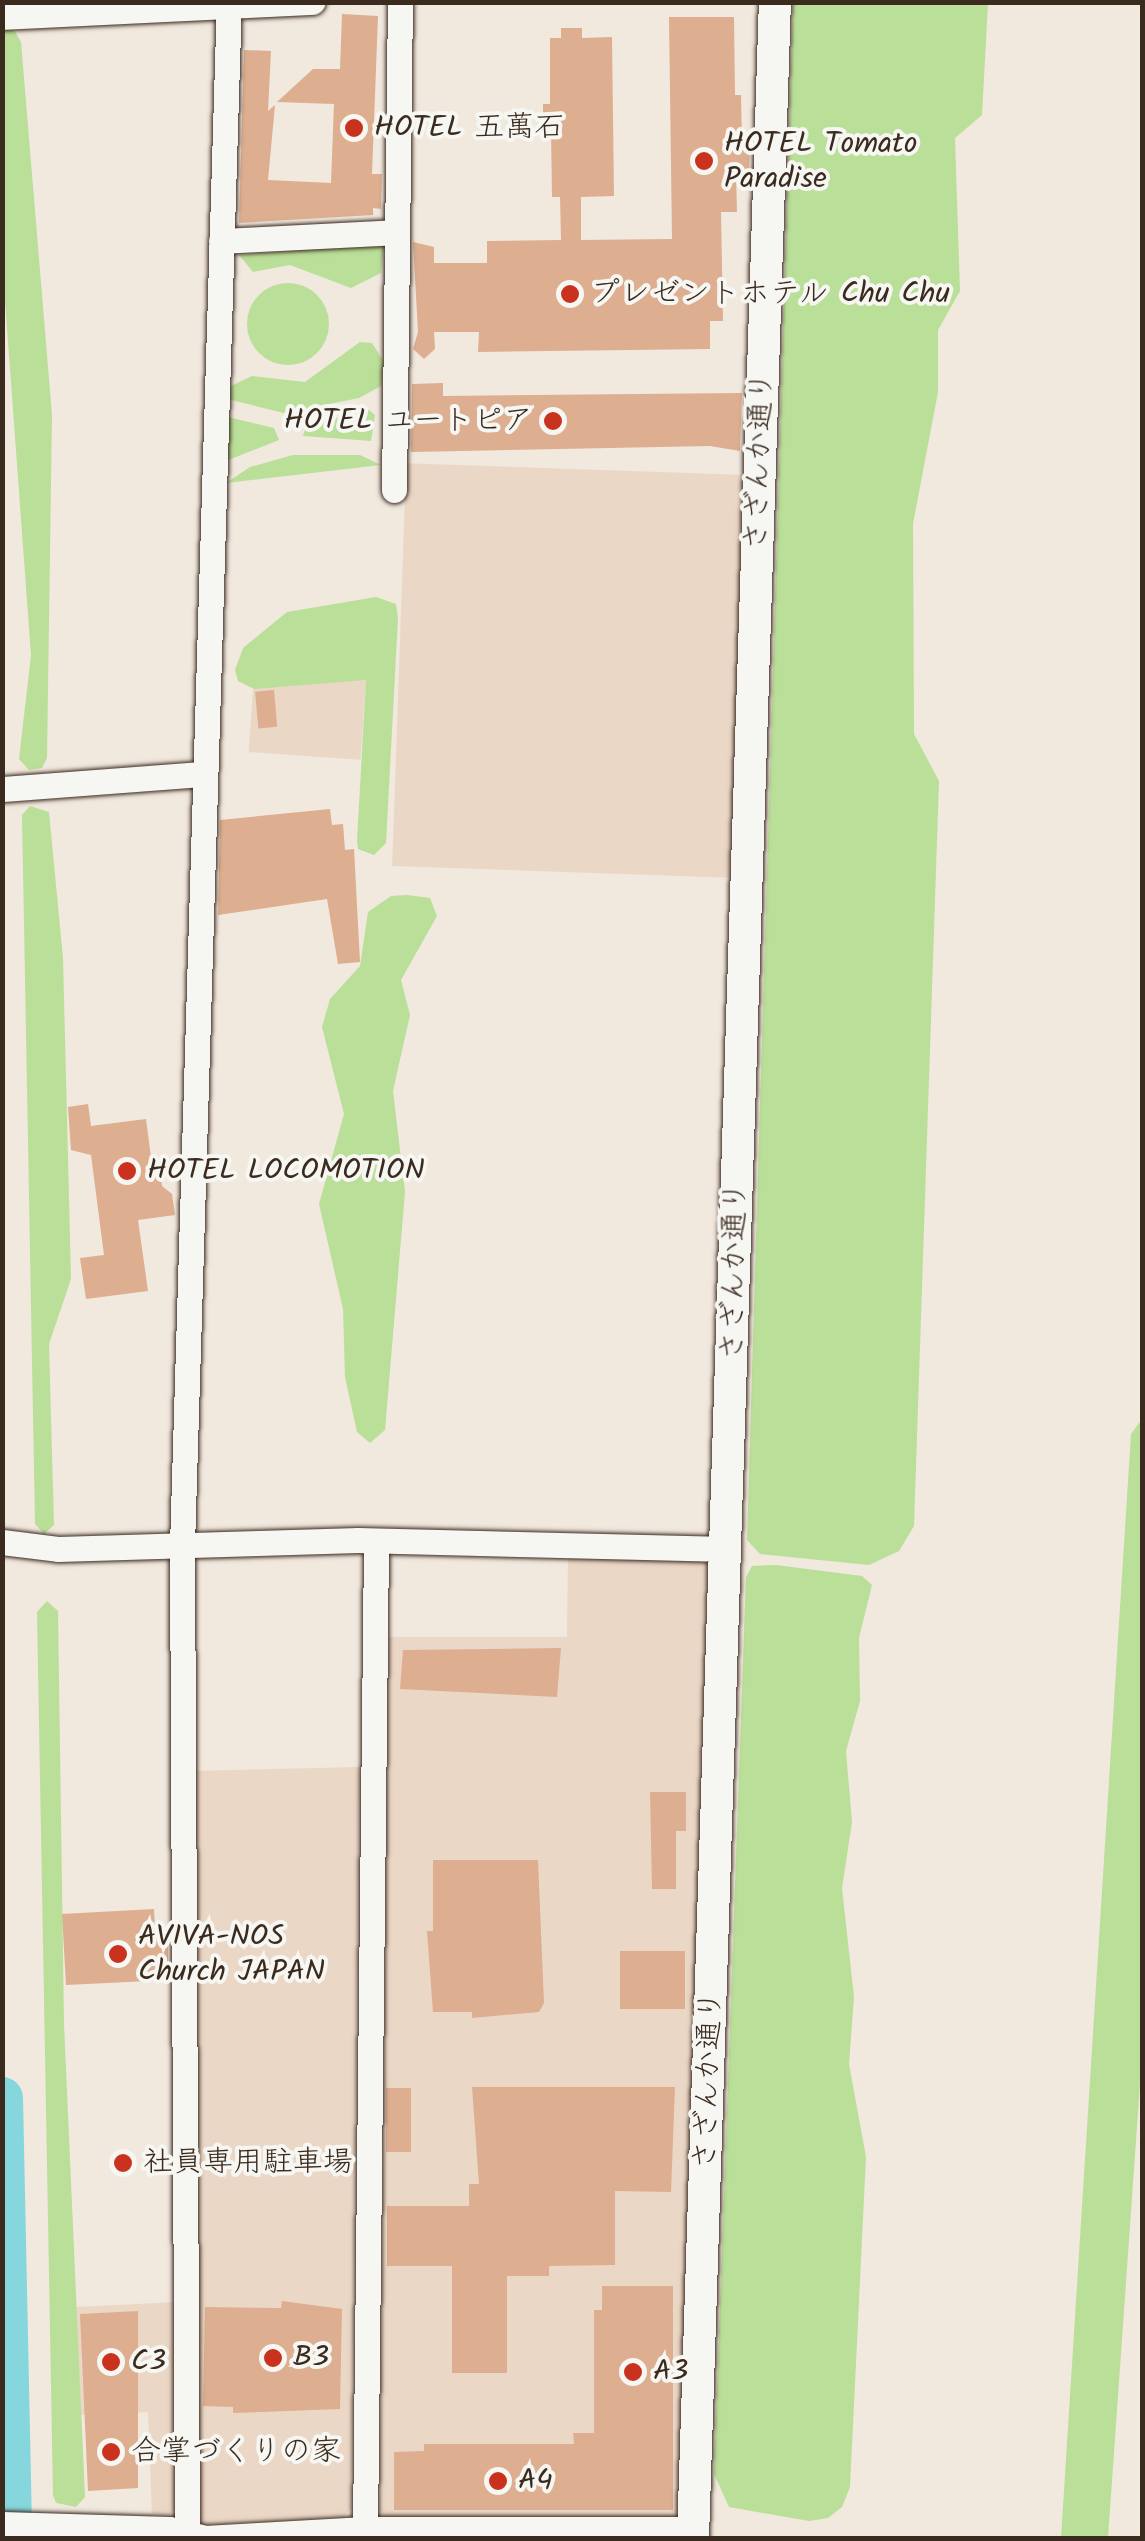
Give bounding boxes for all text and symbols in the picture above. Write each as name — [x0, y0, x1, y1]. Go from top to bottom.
place label: HOTEL 五萬石 — [374, 110, 564, 146]
marker: HOTEL 五萬石 — [343, 117, 365, 139]
place label: HOTEL Tomato Paradise — [724, 126, 917, 196]
marker: HOTEL Tomato Paradise — [693, 150, 715, 172]
place label: プレゼントホテル Chu Chu — [590, 276, 951, 312]
marker: プレゼントホテル Chu Chu — [559, 283, 581, 305]
street label: さざんか通り — [739, 370, 781, 552]
place label: HOTEL ユートピア — [284, 403, 533, 439]
marker: HOTEL ユートピア — [542, 410, 564, 432]
place label: HOTEL LOCOMOTION — [147, 1153, 425, 1189]
marker: HOTEL LOCOMOTION — [116, 1160, 138, 1182]
street label: さざんか通り — [715, 1181, 755, 1361]
place label: AVIVA-NOS Church JAPAN — [138, 1919, 325, 1990]
marker: AVIVA-NOS Church JAPAN — [107, 1943, 129, 1965]
street label: さざんか通り — [688, 1989, 730, 2171]
place label: 社員専用駐車場 — [143, 2145, 353, 2181]
marker: 社員専用駐車場 — [112, 2152, 134, 2174]
place label: B3 — [293, 2340, 329, 2376]
place label: C3 — [131, 2344, 166, 2380]
marker: B3 — [262, 2347, 284, 2369]
marker: C3 — [100, 2351, 122, 2373]
place label: A3 — [653, 2354, 688, 2390]
marker: A3 — [622, 2361, 644, 2383]
place label: 合掌づくりの家 — [131, 2434, 341, 2470]
marker: 合掌づくりの家 — [100, 2441, 122, 2463]
place label: A4 — [518, 2463, 553, 2499]
marker: A4 — [487, 2470, 509, 2492]

